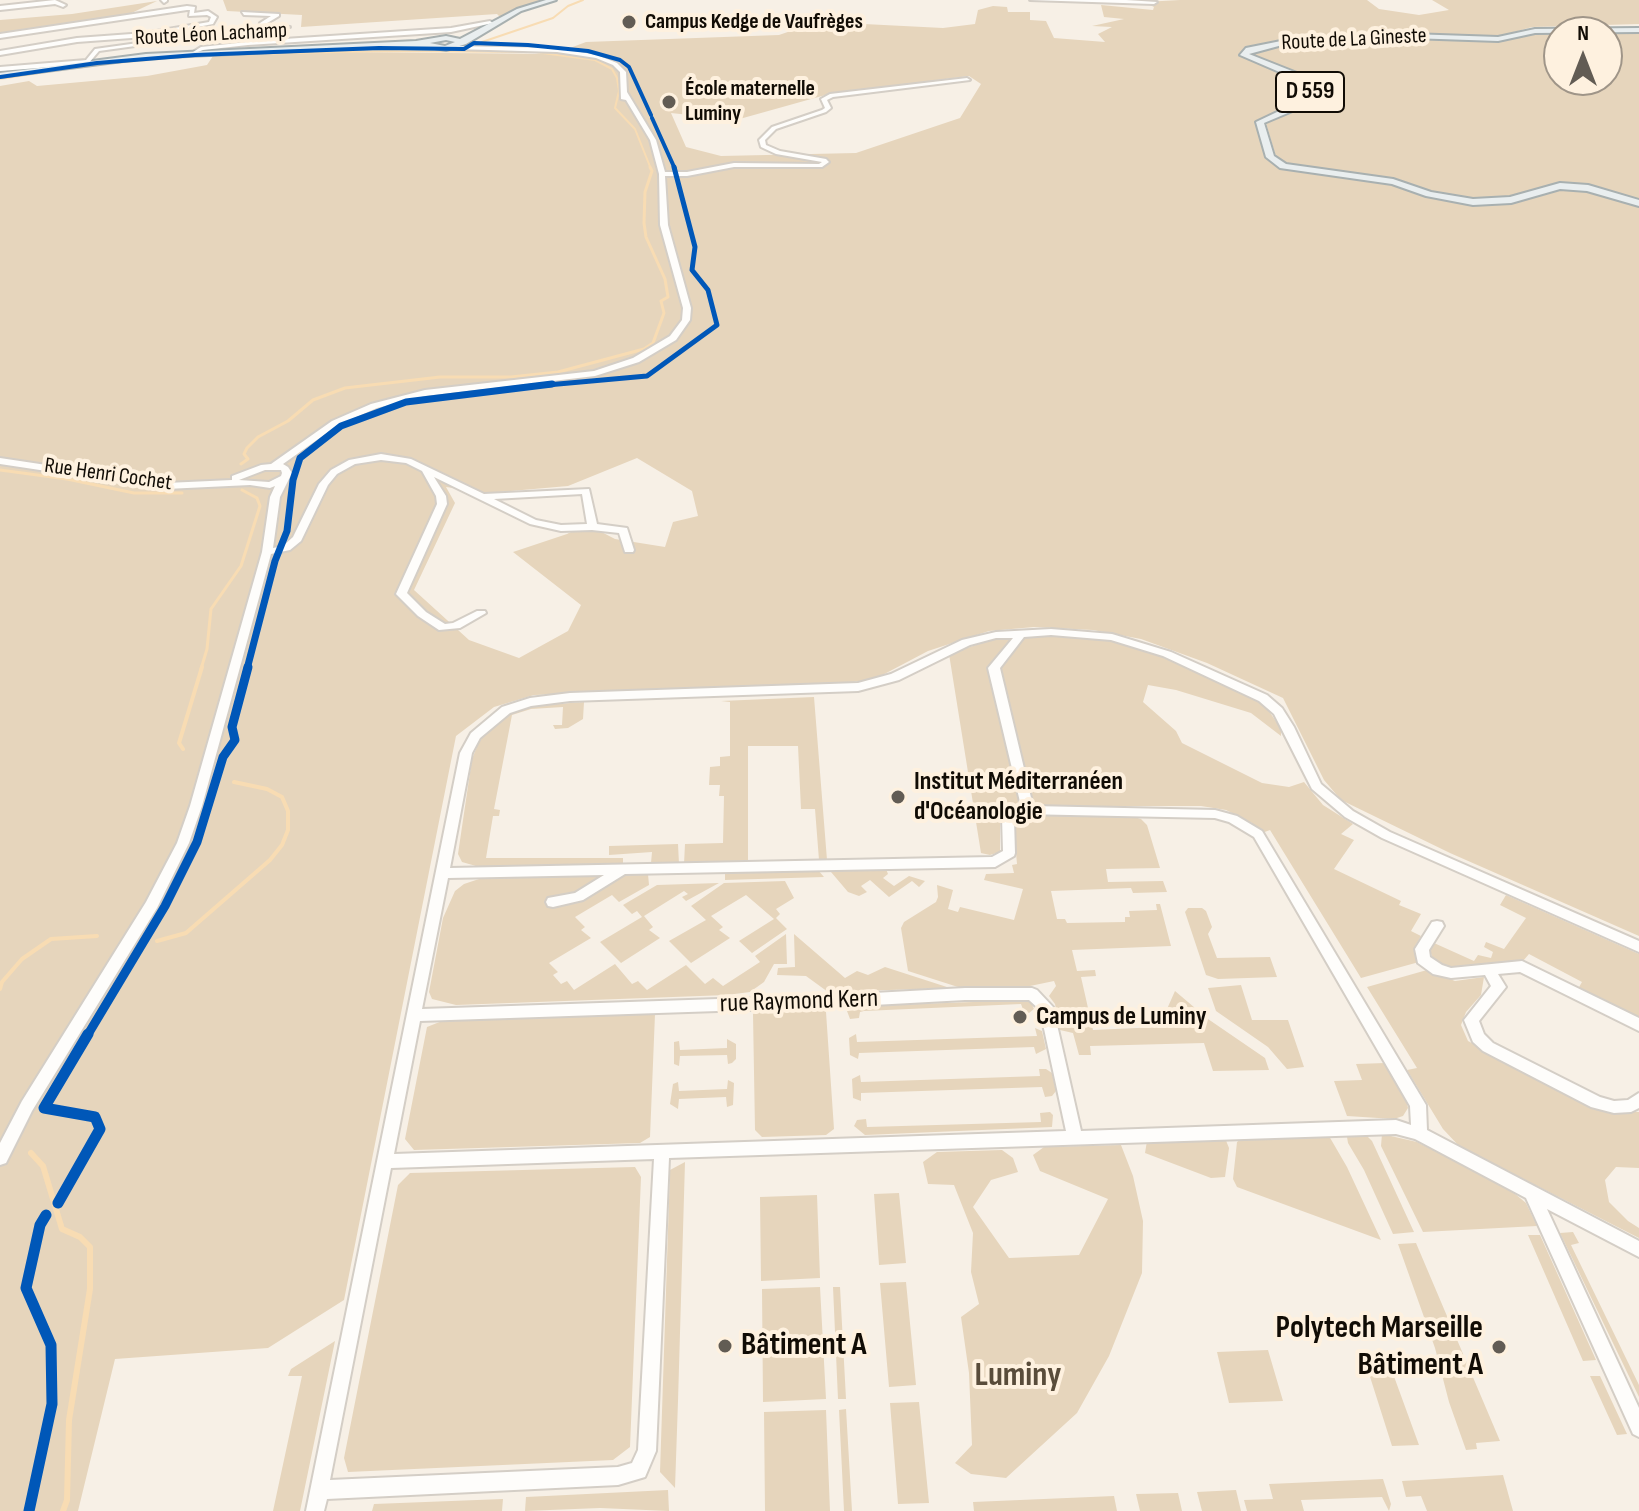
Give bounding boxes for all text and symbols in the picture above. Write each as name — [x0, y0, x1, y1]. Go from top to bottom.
place label: Campus Kedge de Vaufrèges — [645, 9, 863, 35]
marker: Campus Kedge de Vaufrèges — [620, 13, 638, 31]
north arrow — [1543, 16, 1623, 96]
street label: Route Léon Lachamp — [134, 18, 288, 52]
text: N — [1577, 20, 1589, 47]
street label: Route de La Gineste — [1281, 23, 1427, 57]
road number: D 559 — [1276, 72, 1344, 112]
place label: École maternelle Luminy — [685, 76, 815, 128]
marker: École maternelle Luminy — [660, 93, 678, 111]
street label: Rue Henri Cochet — [43, 453, 173, 497]
place label: Institut Méditerranéen d'Océanologie — [914, 766, 1123, 828]
marker: Institut Méditerranéen d'Océanologie — [889, 788, 907, 806]
street label: rue Raymond Kern — [719, 984, 879, 1020]
place label: Campus de Luminy — [1036, 1001, 1207, 1033]
marker: Campus de Luminy — [1011, 1008, 1029, 1026]
place label: Polytech Marseille Bâtiment A — [1275, 1310, 1483, 1385]
place label: Bâtiment A — [741, 1327, 867, 1365]
marker: Bâtiment A — [716, 1337, 734, 1355]
marker: Polytech Marseille Bâtiment A — [1490, 1338, 1508, 1356]
district label: Luminy — [975, 1356, 1061, 1396]

